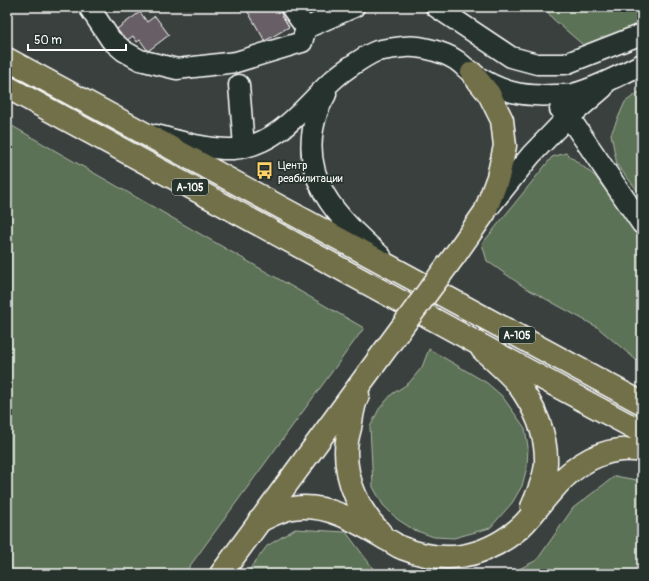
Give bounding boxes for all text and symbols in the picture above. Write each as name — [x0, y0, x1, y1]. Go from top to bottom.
scale bar — [28, 26, 126, 52]
text: 50 m — [34, 33, 62, 48]
place label: Центр реабилитации — [278, 159, 343, 185]
bus stop icon: Центр реабилитации — [255, 161, 275, 181]
road number: А-105 — [172, 179, 208, 195]
road number: А-105 — [499, 327, 535, 343]

